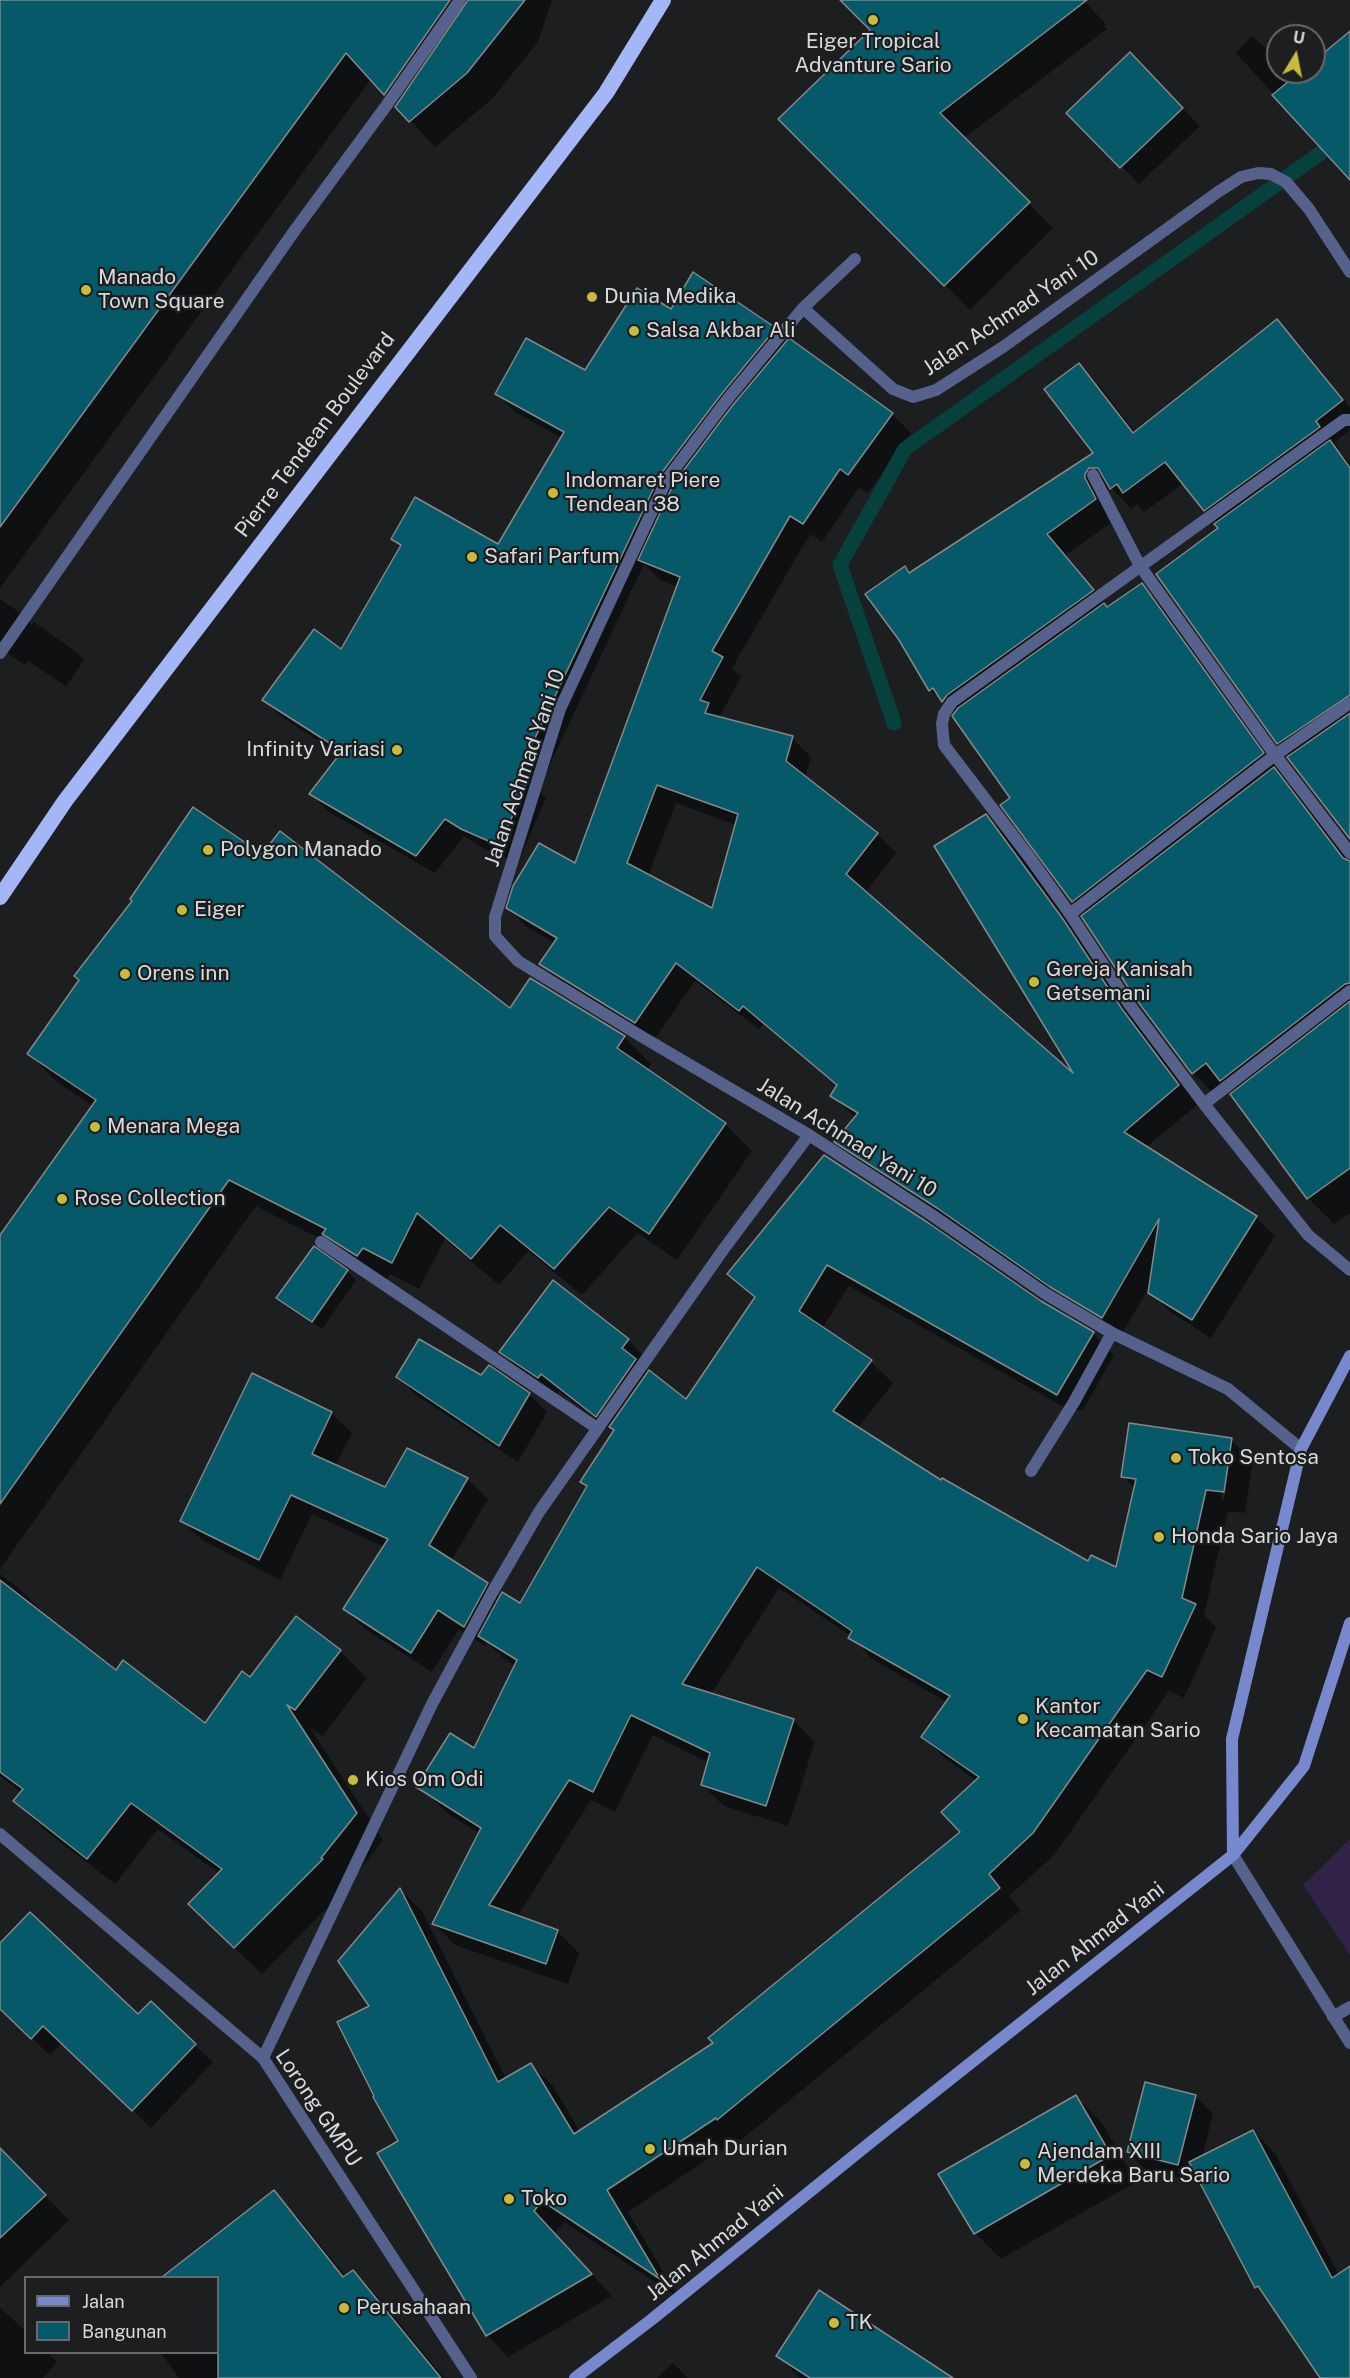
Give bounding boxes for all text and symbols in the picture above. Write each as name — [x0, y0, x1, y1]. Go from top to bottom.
marker: Eiger Tropical Advanture Sario — [866, 13, 880, 27]
north arrow — [1266, 24, 1326, 84]
text: U — [1292, 27, 1306, 48]
place label: Eiger Tropical Advanture Sario — [794, 29, 952, 79]
street label: Jalan Achmad Yani 10 — [918, 245, 1104, 381]
place label: Manado Town Square — [98, 265, 225, 315]
marker: Manado Town Square — [79, 283, 93, 297]
place label: Dunia Medika — [604, 284, 736, 310]
marker: Dunia Medika — [585, 290, 599, 304]
place label: Salsa Akbar Ali — [646, 318, 795, 344]
marker: Salsa Akbar Ali — [627, 324, 641, 338]
street label: Pierre Tendean Boulevard — [230, 328, 400, 542]
place label: Indomaret Piere Tendean 38 — [565, 468, 720, 518]
marker: Indomaret Piere Tendean 38 — [546, 486, 560, 500]
place label: Safari Parfum — [484, 544, 620, 570]
marker: Safari Parfum — [465, 550, 479, 564]
street label: Jalan Achmad Yani 10 — [479, 666, 571, 870]
place label: Infinity Variasi — [246, 737, 385, 763]
marker: Infinity Variasi — [390, 743, 404, 757]
place label: Polygon Manado — [220, 837, 382, 863]
marker: Polygon Manado — [201, 843, 215, 857]
place label: Eiger — [194, 897, 245, 923]
marker: Eiger — [175, 903, 189, 917]
place label: Gereja Kanisah Getsemani — [1046, 957, 1193, 1007]
place label: Orens inn — [137, 961, 230, 987]
marker: Orens inn — [118, 967, 132, 981]
marker: Gereja Kanisah Getsemani — [1027, 975, 1041, 989]
street label: Jalan Achmad Yani 10 — [753, 1072, 941, 1204]
place label: Menara Mega — [107, 1114, 240, 1140]
marker: Menara Mega — [88, 1120, 102, 1134]
place label: Rose Collection — [74, 1186, 226, 1212]
marker: Rose Collection — [55, 1192, 69, 1206]
place label: Toko Sentosa — [1188, 1445, 1319, 1471]
marker: Toko Sentosa — [1169, 1451, 1183, 1465]
place label: Honda Sario Jaya — [1171, 1524, 1338, 1550]
marker: Honda Sario Jaya — [1152, 1530, 1166, 1544]
place label: Kantor Kecamatan Sario — [1035, 1694, 1201, 1744]
marker: Kantor Kecamatan Sario — [1016, 1712, 1030, 1726]
place label: Kios Om Odi — [365, 1767, 484, 1793]
marker: Kios Om Odi — [346, 1773, 360, 1787]
street label: Jalan Ahmad Yani — [1020, 1877, 1170, 2001]
street label: Lorong GMPU — [270, 2045, 366, 2171]
place label: Umah Durian — [662, 2136, 788, 2162]
place label: Ajendam XIII Merdeka Baru Sario — [1037, 2139, 1230, 2189]
marker: Umah Durian — [643, 2142, 657, 2156]
marker: Ajendam XIII Merdeka Baru Sario — [1018, 2157, 1032, 2171]
street label: Jalan Ahmad Yani — [641, 2180, 789, 2306]
place label: Toko — [521, 2186, 567, 2212]
marker: Toko — [502, 2192, 516, 2206]
legend — [24, 2276, 219, 2354]
text: Jalan — [82, 2291, 125, 2312]
place label: Perusahaan — [356, 2295, 471, 2321]
marker: Perusahaan — [337, 2301, 351, 2315]
place label: TK — [846, 2310, 873, 2336]
marker: TK — [827, 2316, 841, 2330]
text: Bangunan — [82, 2321, 167, 2342]

